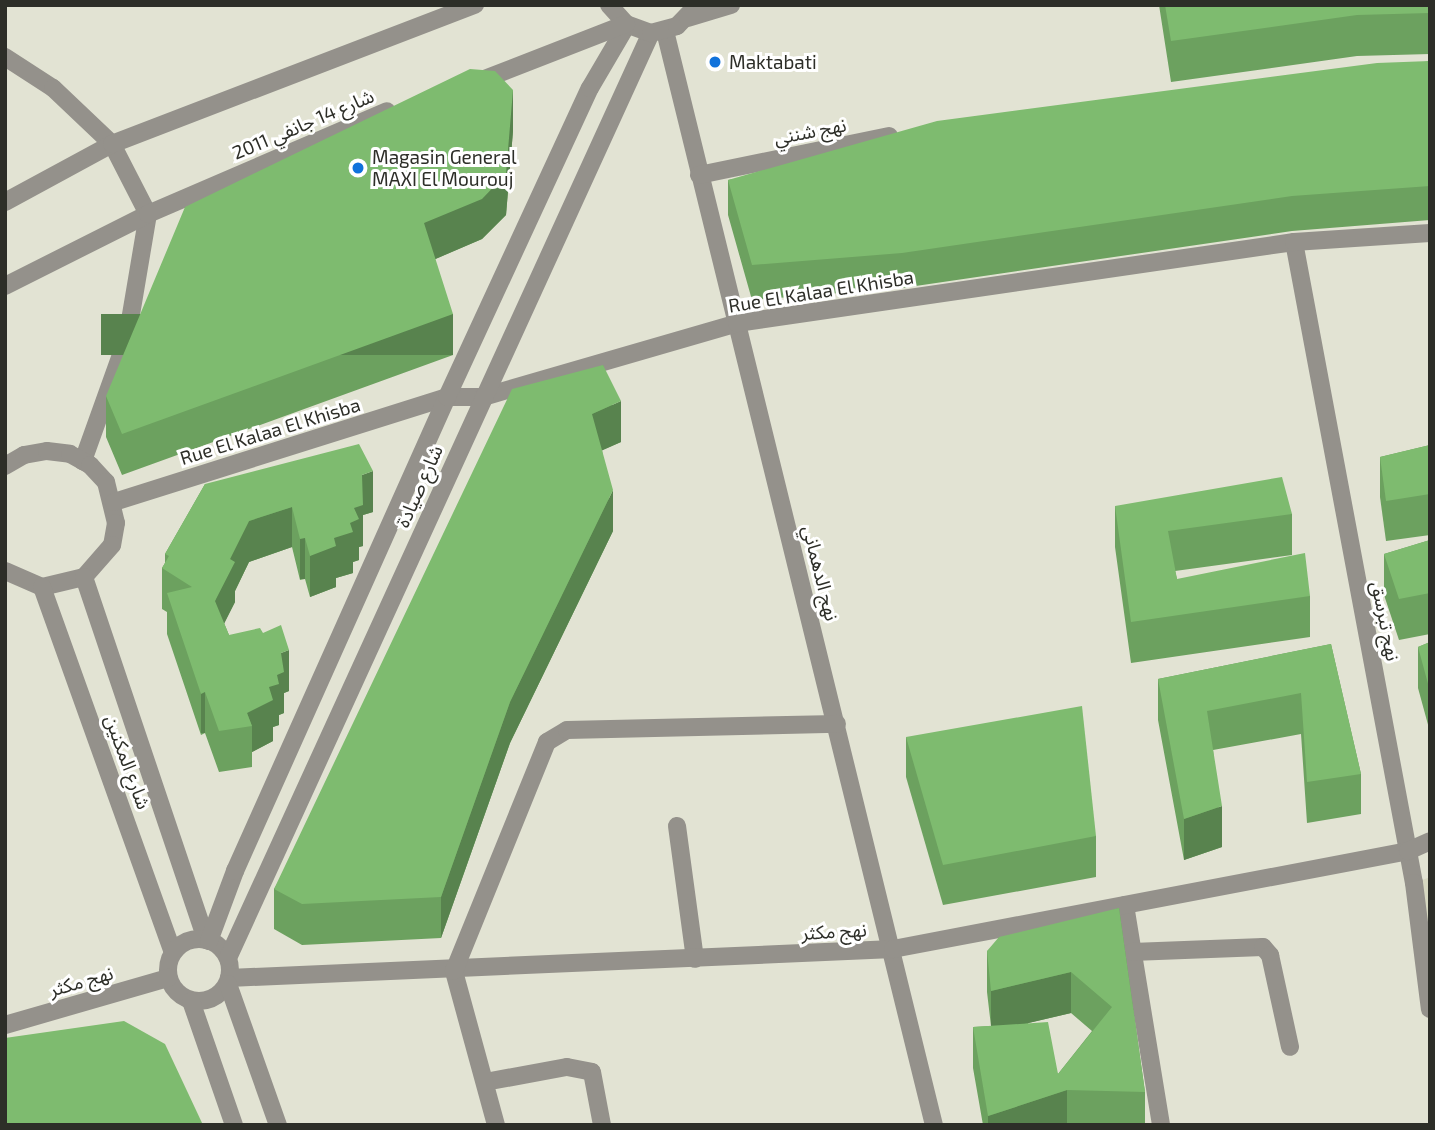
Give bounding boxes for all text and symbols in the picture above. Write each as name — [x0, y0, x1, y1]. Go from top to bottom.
place label: Maktabati — [729, 51, 817, 73]
marker: Maktabati — [707, 54, 723, 70]
street label: شارع 14 جانفي 2011 — [229, 84, 377, 164]
street label: نهج شنني — [772, 113, 848, 149]
place label: Magasin General MAXI El Mourouj — [372, 146, 517, 190]
marker: Magasin General MAXI El Mourouj — [350, 160, 366, 176]
street label: Rue El Kalaa El Khisba — [726, 265, 916, 317]
street label: Rue El Kalaa El Khisba — [177, 393, 363, 469]
street label: شارع صيادة — [391, 441, 447, 531]
street label: نهج الدهماني — [798, 523, 844, 623]
street label: نهج تبرسق — [1367, 579, 1405, 663]
street label: شارع المكنين — [100, 712, 156, 812]
street label: نهج مكثر — [801, 918, 867, 944]
street label: نهج مكثر — [46, 961, 116, 1001]

